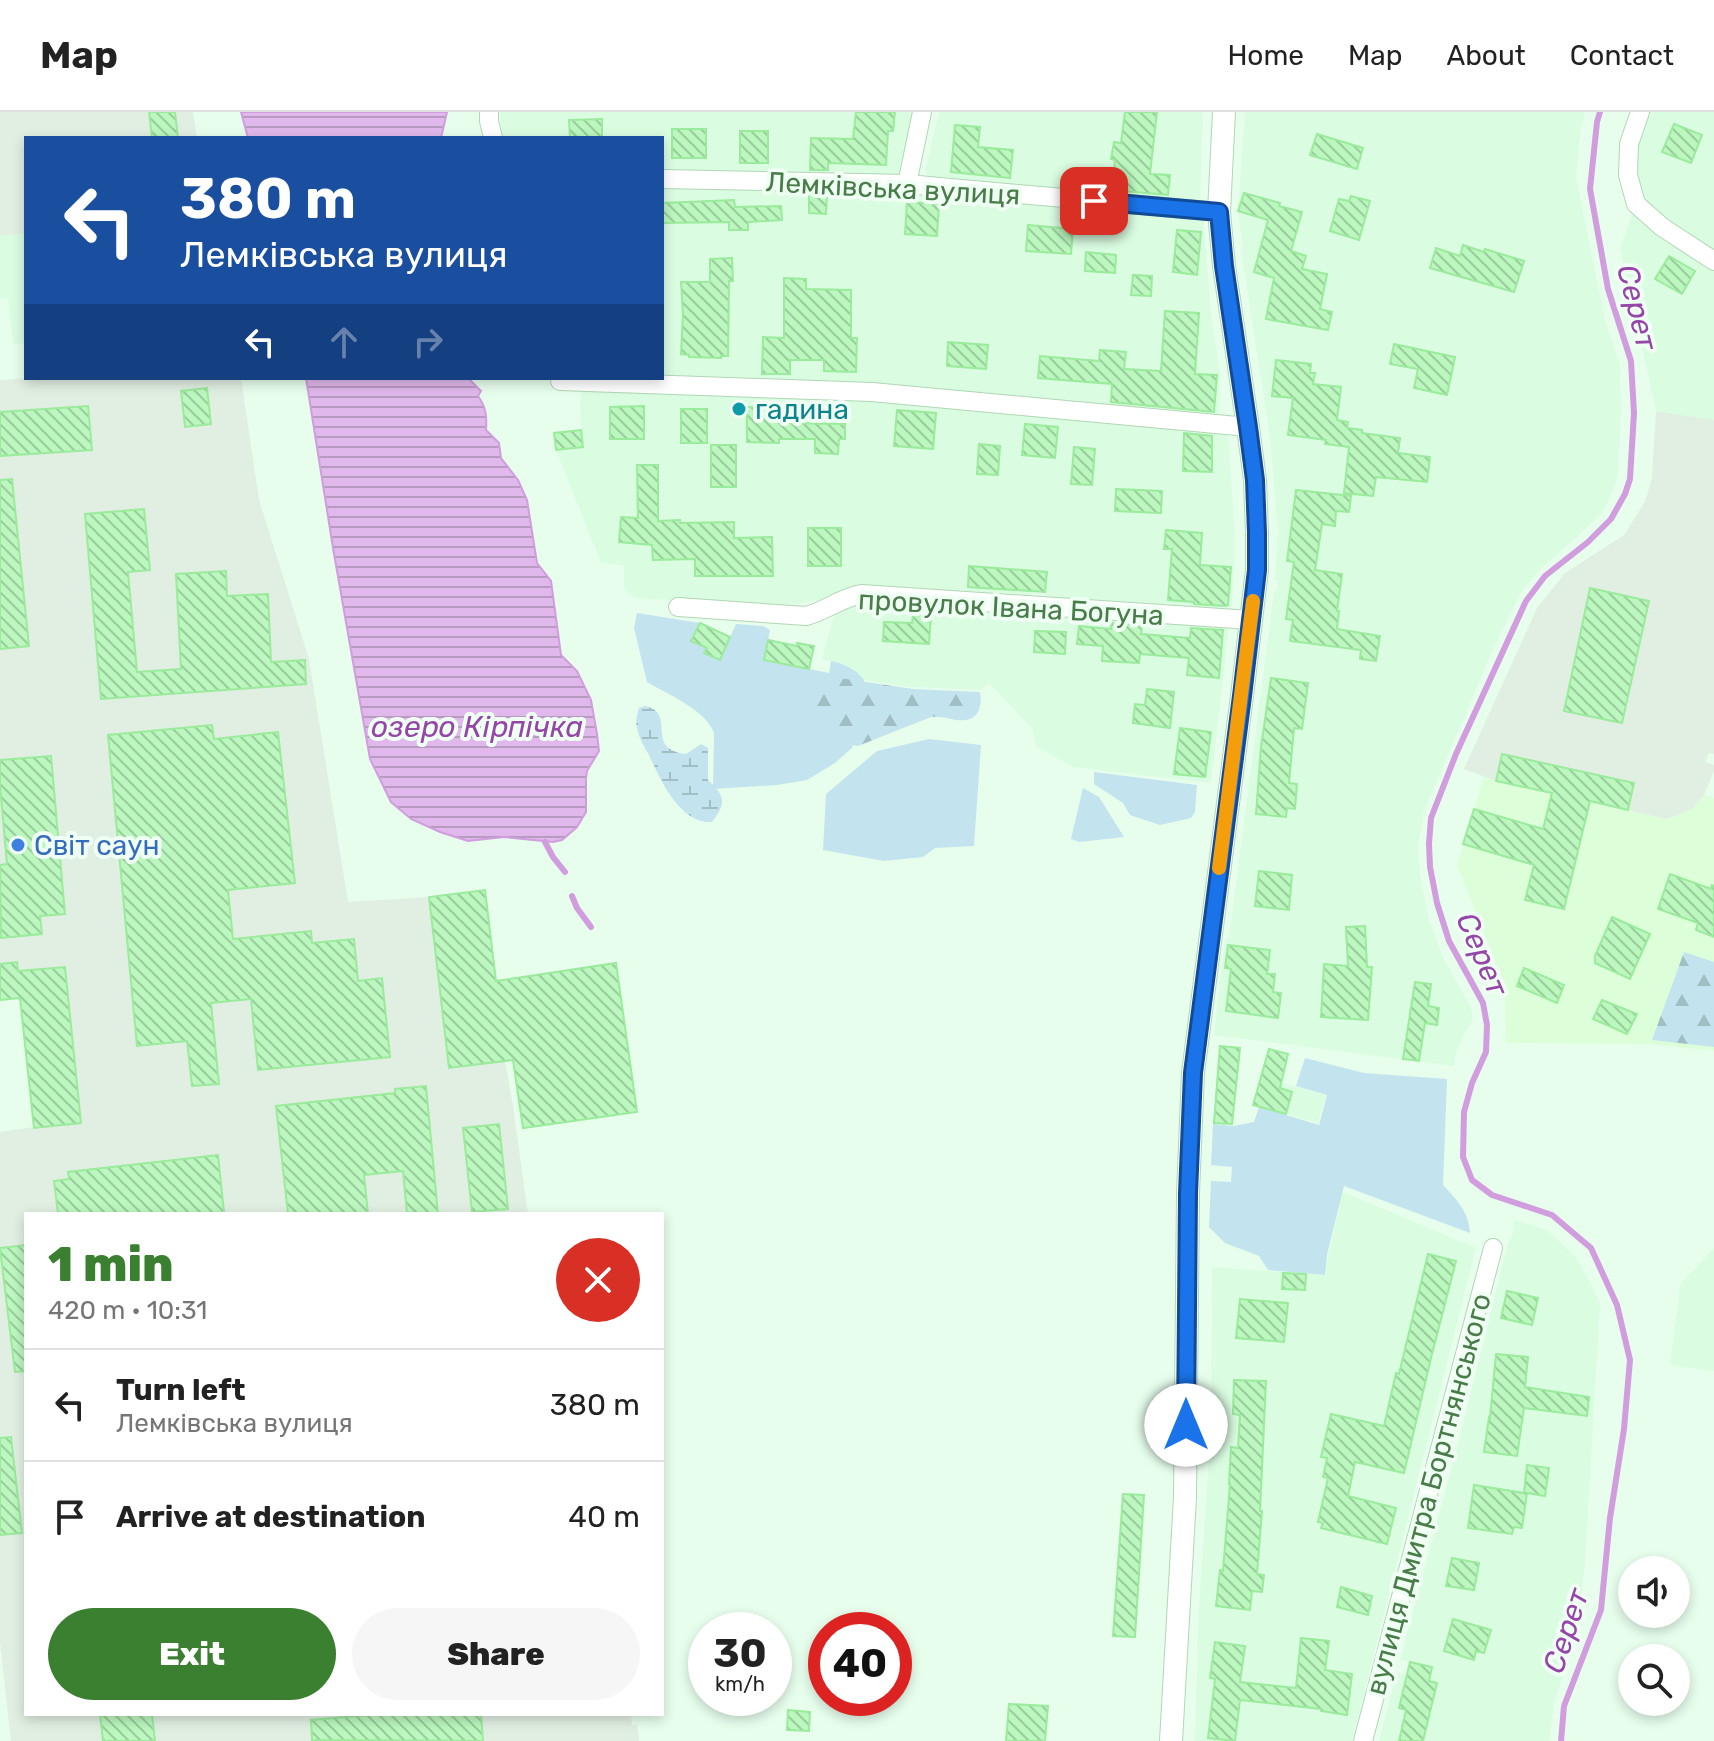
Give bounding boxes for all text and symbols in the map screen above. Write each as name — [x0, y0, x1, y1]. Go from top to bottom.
text: Map — [40, 32, 118, 78]
text: Home — [1227, 39, 1304, 72]
text: Map — [1348, 39, 1402, 72]
text: About — [1446, 39, 1526, 72]
text: Contact — [1570, 39, 1674, 72]
street label: Лемківська вулиця — [765, 165, 1021, 212]
text: 380 m — [180, 166, 356, 232]
pin — [1060, 167, 1128, 235]
icon: left — [48, 168, 152, 272]
icon: arrive — [1072, 179, 1116, 223]
text: Лемківська вулиця — [180, 233, 508, 276]
water label: Серет — [1609, 261, 1665, 355]
icon: left — [238, 320, 282, 364]
icon: ahead — [322, 320, 366, 364]
icon: right — [406, 320, 450, 364]
place label: гадина — [755, 393, 849, 426]
marker: гадина — [730, 400, 748, 418]
street label: провулок Івана Богуна — [857, 583, 1165, 632]
water label: озеро Кірпічка — [371, 709, 583, 745]
place label: Світ саун — [34, 829, 160, 862]
marker: Світ саун — [9, 836, 27, 854]
water label: Серет — [1448, 907, 1516, 1002]
text: 1 min — [48, 1236, 174, 1293]
button: close — [556, 1238, 640, 1322]
street label: вулиця Дмитра Бортнянського — [1359, 1290, 1498, 1698]
text: 420 m · 10:31 — [48, 1295, 207, 1326]
text: Turn left — [116, 1372, 246, 1408]
icon: left — [48, 1383, 92, 1427]
position arrow — [1144, 1383, 1228, 1467]
text: 380 m — [550, 1387, 640, 1423]
text: Лемківська вулиця — [116, 1408, 353, 1439]
icon: arrive — [48, 1495, 92, 1539]
text: Arrive at destination — [116, 1499, 426, 1535]
text: 40 m — [568, 1499, 640, 1535]
map controls — [1618, 1556, 1690, 1716]
button: sound — [1618, 1556, 1690, 1628]
water label: Серет — [1535, 1583, 1597, 1678]
button: Exit — [48, 1608, 336, 1700]
button: Share — [352, 1608, 640, 1700]
speed limit sign: 40 — [808, 1612, 912, 1716]
text: 30 — [713, 1630, 767, 1677]
button: search — [1618, 1644, 1690, 1716]
text: km/h — [715, 1672, 765, 1696]

